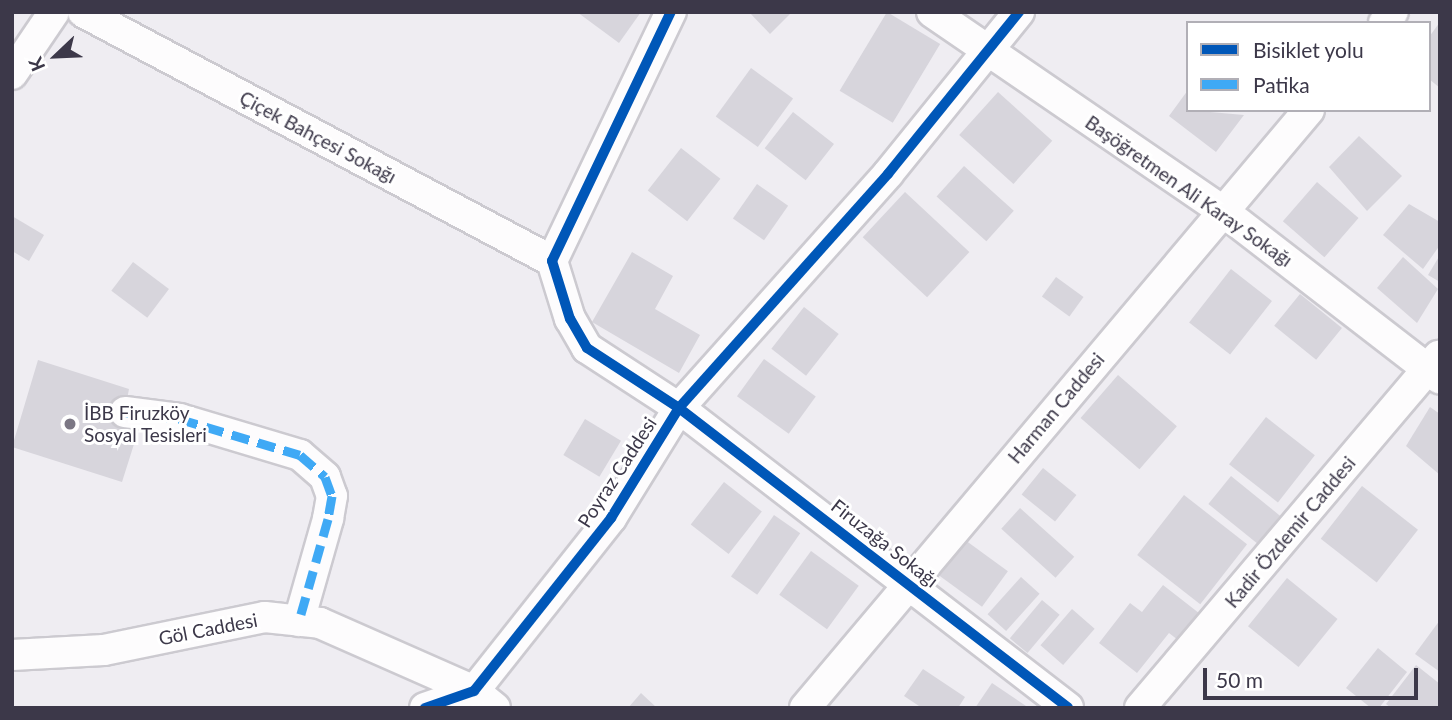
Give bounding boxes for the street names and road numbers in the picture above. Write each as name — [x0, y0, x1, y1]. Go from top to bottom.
street label: Çiçek Bahçesi Sokağı — [236, 86, 400, 188]
street label: Başöğretmen Ali Karay Sokağı — [1081, 110, 1297, 272]
street label: Harman Caddesi — [1003, 348, 1109, 468]
street label: Poyraz Caddesi — [573, 413, 661, 531]
street label: Kadir Özdemir Caddesi — [1220, 451, 1360, 613]
street label: Firuzağa Sokağı — [827, 494, 943, 592]
street label: Göl Caddesi — [157, 608, 259, 650]

